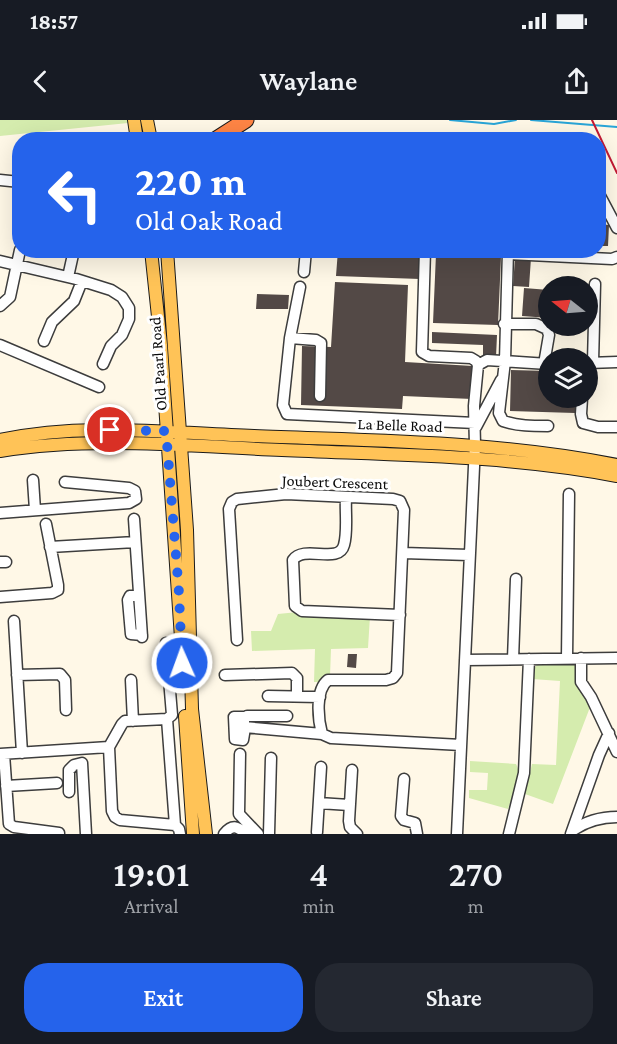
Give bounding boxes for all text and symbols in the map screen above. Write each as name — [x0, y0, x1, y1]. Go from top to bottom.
text: 18:57 — [30, 9, 78, 34]
icon: back — [24, 65, 57, 98]
icon: share — [560, 65, 593, 98]
text: Waylane — [260, 66, 357, 96]
icon: left — [36, 156, 114, 234]
text: 220 m — [135, 157, 246, 204]
text: Old Oak Road — [135, 206, 283, 236]
north arrow — [538, 276, 598, 336]
map controls — [538, 276, 598, 408]
street label: Old Paarl Road — [146, 316, 170, 412]
button: layers — [538, 348, 598, 408]
pin — [84, 404, 135, 455]
icon: arrive — [93, 413, 126, 446]
street label: La Belle Road — [357, 415, 443, 435]
street label: Joubert Crescent — [280, 472, 389, 493]
position arrow — [150, 631, 214, 695]
text: 19:01 — [114, 854, 189, 894]
text: 4 — [309, 854, 328, 894]
text: 270 — [448, 854, 503, 894]
text: Arrival — [124, 895, 179, 917]
text: min — [303, 895, 335, 917]
text: m — [468, 895, 484, 917]
button: Exit — [24, 963, 303, 1032]
button: Share — [315, 963, 593, 1032]

